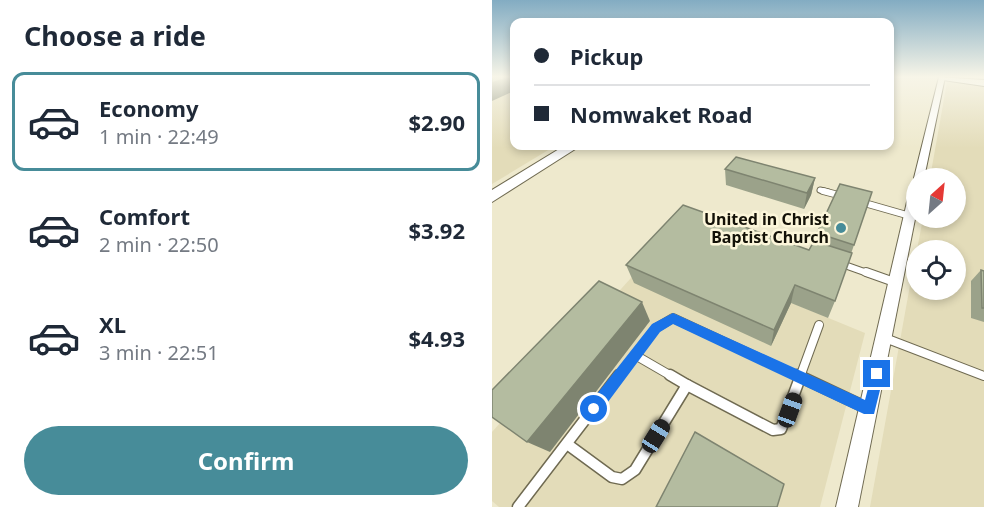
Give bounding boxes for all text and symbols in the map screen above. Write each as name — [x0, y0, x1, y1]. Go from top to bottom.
text: Choose a ride — [24, 17, 206, 54]
text: Pickup — [570, 41, 643, 71]
text: Economy — [99, 93, 198, 123]
icon: car — [27, 95, 81, 149]
text: Nomwaket Road — [570, 99, 752, 129]
text: $2.90 — [408, 107, 465, 137]
text: 1 min · 22:49 — [99, 123, 219, 150]
north arrow — [906, 168, 966, 228]
map controls — [906, 168, 966, 300]
text: Comfort — [99, 201, 190, 231]
icon: car — [27, 203, 81, 257]
place label: United in Christ Baptist Church — [704, 208, 829, 248]
text: $3.92 — [408, 215, 465, 245]
marker: United in Christ Baptist Church — [834, 221, 848, 235]
text: 2 min · 22:50 — [99, 231, 219, 258]
button: locate — [906, 240, 966, 300]
text: XL — [99, 309, 126, 339]
icon: car — [27, 311, 81, 365]
text: $4.93 — [408, 323, 465, 353]
text: 3 min · 22:51 — [99, 339, 219, 366]
route end — [863, 360, 890, 387]
car — [775, 390, 805, 430]
route start — [580, 395, 607, 422]
car — [639, 416, 673, 456]
button: Confirm — [24, 426, 468, 495]

